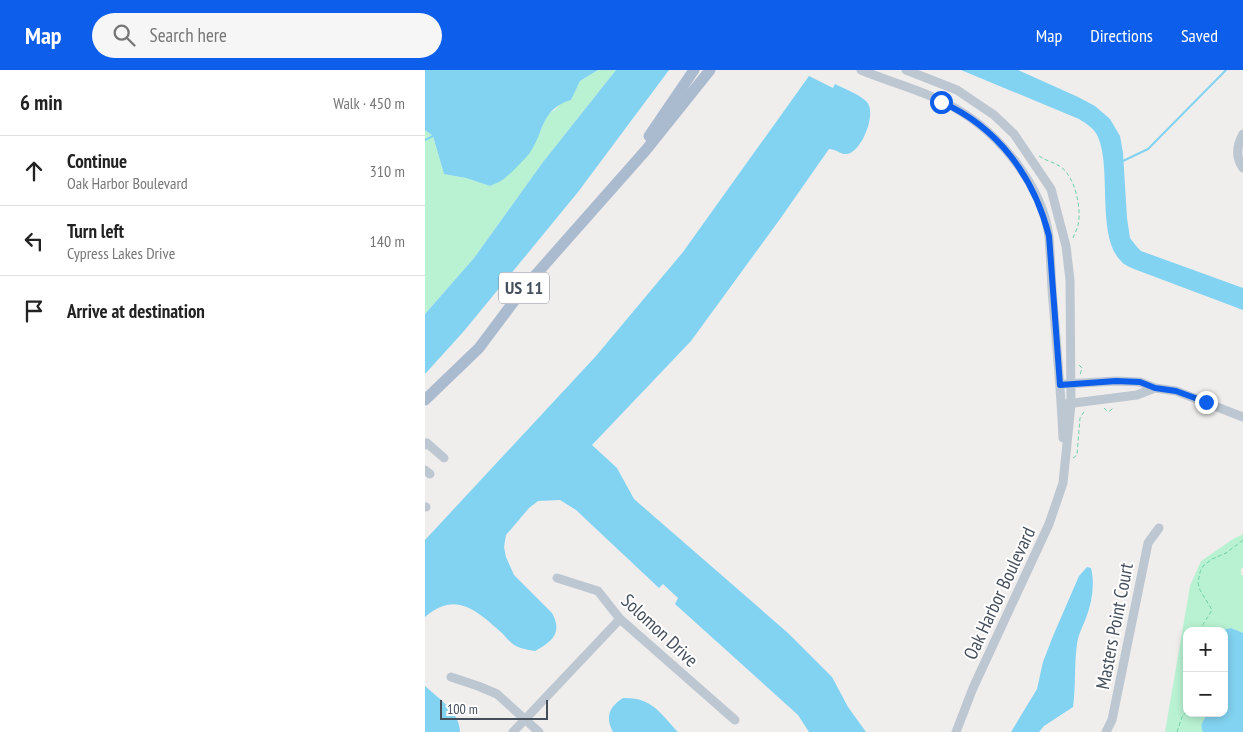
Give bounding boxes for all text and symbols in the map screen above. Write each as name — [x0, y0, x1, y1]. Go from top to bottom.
search box — [92, 13, 442, 58]
text: Map — [25, 20, 62, 51]
icon: search — [110, 21, 138, 49]
text: Search here — [150, 23, 227, 47]
text: Map — [1036, 24, 1062, 47]
text: Directions — [1090, 24, 1153, 47]
text: Saved — [1181, 24, 1218, 47]
text: 6 min — [20, 89, 62, 116]
route start — [930, 91, 953, 114]
text: Walk · 450 m — [333, 93, 405, 113]
text: Continue — [67, 149, 127, 173]
icon: ahead — [20, 157, 48, 185]
text: 310 m — [370, 161, 405, 181]
text: Oak Harbor Boulevard — [67, 173, 188, 193]
text: Turn left — [67, 219, 124, 243]
icon: left — [20, 227, 48, 255]
text: 140 m — [370, 231, 405, 251]
text: Cypress Lakes Drive — [67, 243, 175, 263]
road number: US 11 — [499, 272, 549, 304]
icon: arrive — [20, 297, 48, 325]
text: Arrive at destination — [67, 299, 205, 323]
route end — [1195, 391, 1218, 414]
street label: Oak Harbor Boulevard — [958, 523, 1040, 663]
street label: Masters Point Court — [1090, 560, 1138, 691]
street label: Solomon Drive — [617, 588, 704, 672]
map controls — [1183, 627, 1228, 717]
button: + — [1183, 627, 1228, 672]
button: − — [1183, 672, 1228, 717]
scale bar — [440, 697, 547, 720]
text: 100 m — [447, 700, 478, 718]

